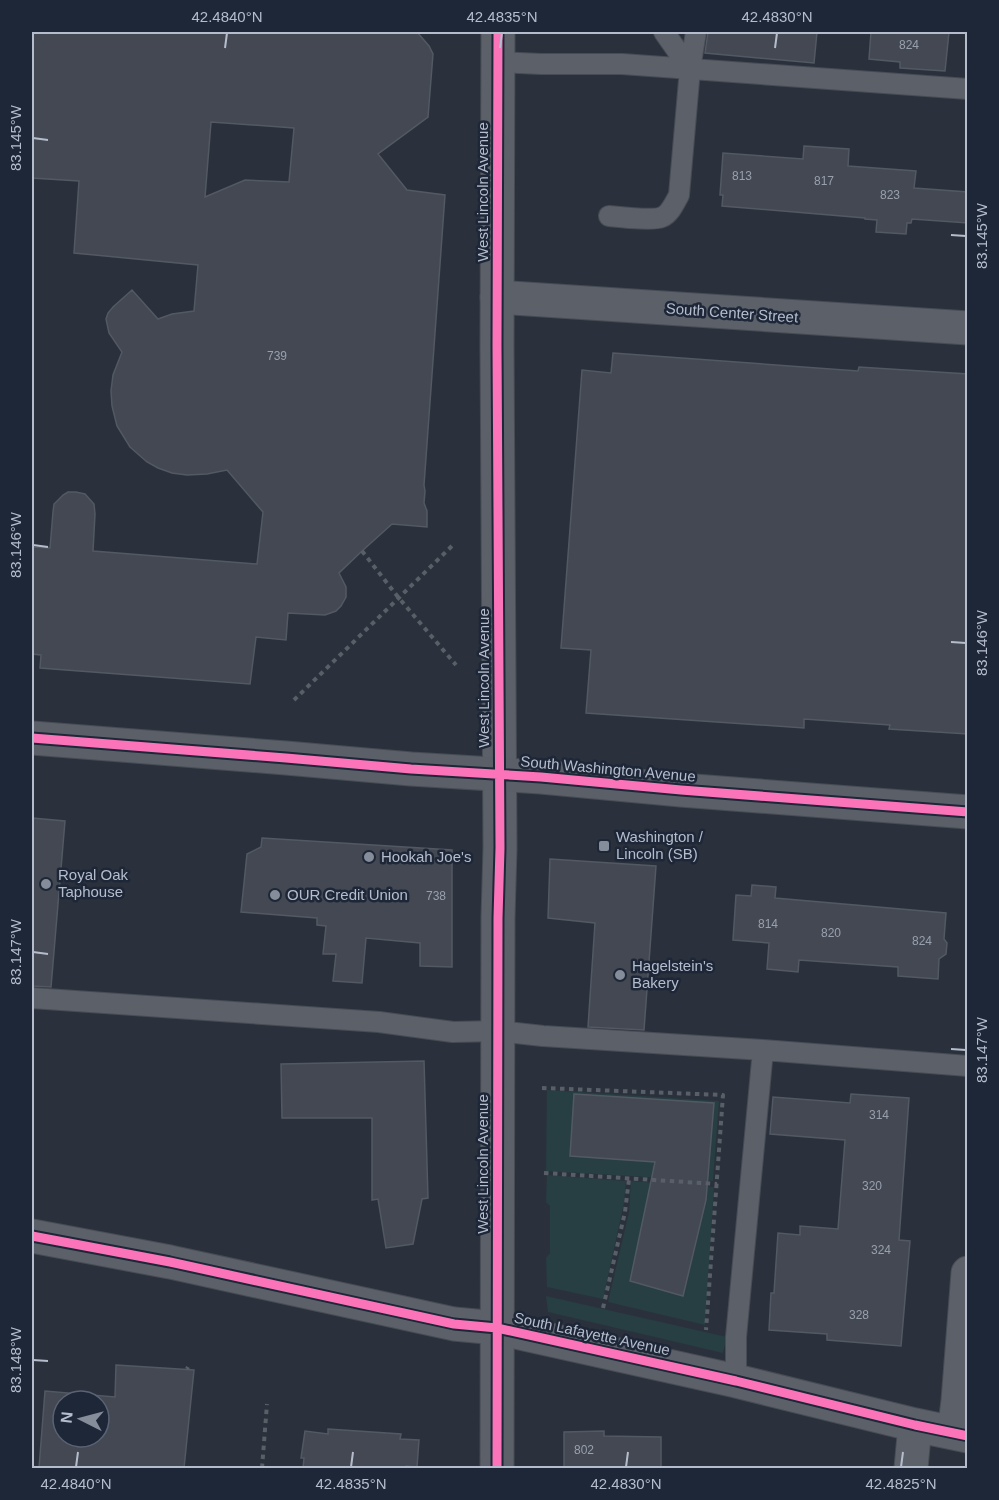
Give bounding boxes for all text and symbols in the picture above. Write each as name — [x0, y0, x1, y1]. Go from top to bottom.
text: 42.4840°N — [191, 8, 263, 25]
text: 42.4835°N — [466, 8, 538, 25]
text: 42.4830°N — [741, 8, 813, 25]
house number: 824 — [899, 38, 919, 52]
text: 83.145°W — [7, 104, 24, 171]
street label: West Lincoln Avenue — [474, 122, 491, 262]
house number: 813 — [732, 169, 752, 183]
house number: 817 — [814, 174, 834, 188]
house number: 823 — [880, 188, 900, 202]
text: 83.145°W — [973, 202, 990, 269]
street label: South Center Street — [665, 299, 800, 326]
house number: 739 — [267, 349, 287, 363]
text: 83.146°W — [7, 511, 24, 578]
street label: West Lincoln Avenue — [475, 608, 492, 748]
text: 83.146°W — [973, 609, 990, 676]
street label: South Washington Avenue — [520, 752, 696, 785]
place label: Washington / Lincoln (SB) — [616, 828, 704, 862]
marker: Washington / Lincoln (SB) — [597, 839, 611, 853]
place label: Hookah Joe's — [381, 848, 471, 865]
marker: Hookah Joe's — [362, 850, 376, 864]
place label: Royal Oak Taphouse — [58, 866, 129, 900]
marker: Royal Oak Taphouse — [39, 877, 53, 891]
place label: OUR Credit Union — [287, 886, 408, 903]
marker: OUR Credit Union — [268, 888, 282, 902]
house number: 738 — [426, 889, 446, 903]
house number: 814 — [758, 917, 778, 931]
text: 83.147°W — [7, 918, 24, 985]
house number: 820 — [821, 926, 841, 940]
house number: 824 — [912, 934, 932, 948]
place label: Hagelstein's Bakery — [632, 957, 713, 991]
marker: Hagelstein's Bakery — [613, 968, 627, 982]
text: 83.147°W — [973, 1016, 990, 1083]
street label: West Lincoln Avenue — [474, 1094, 491, 1234]
house number: 314 — [869, 1108, 889, 1122]
house number: 320 — [862, 1179, 882, 1193]
house number: 324 — [871, 1243, 891, 1257]
house number: 328 — [849, 1308, 869, 1322]
street label: South Lafayette Avenue — [513, 1309, 672, 1358]
text: 83.148°W — [7, 1326, 24, 1393]
north arrow — [51, 1389, 111, 1449]
text: N — [58, 1411, 76, 1424]
house number: 802 — [574, 1443, 594, 1457]
text: 42.4840°N — [40, 1475, 112, 1492]
text: 42.4835°N — [315, 1475, 387, 1492]
text: 42.4830°N — [590, 1475, 662, 1492]
text: 42.4825°N — [865, 1475, 937, 1492]

